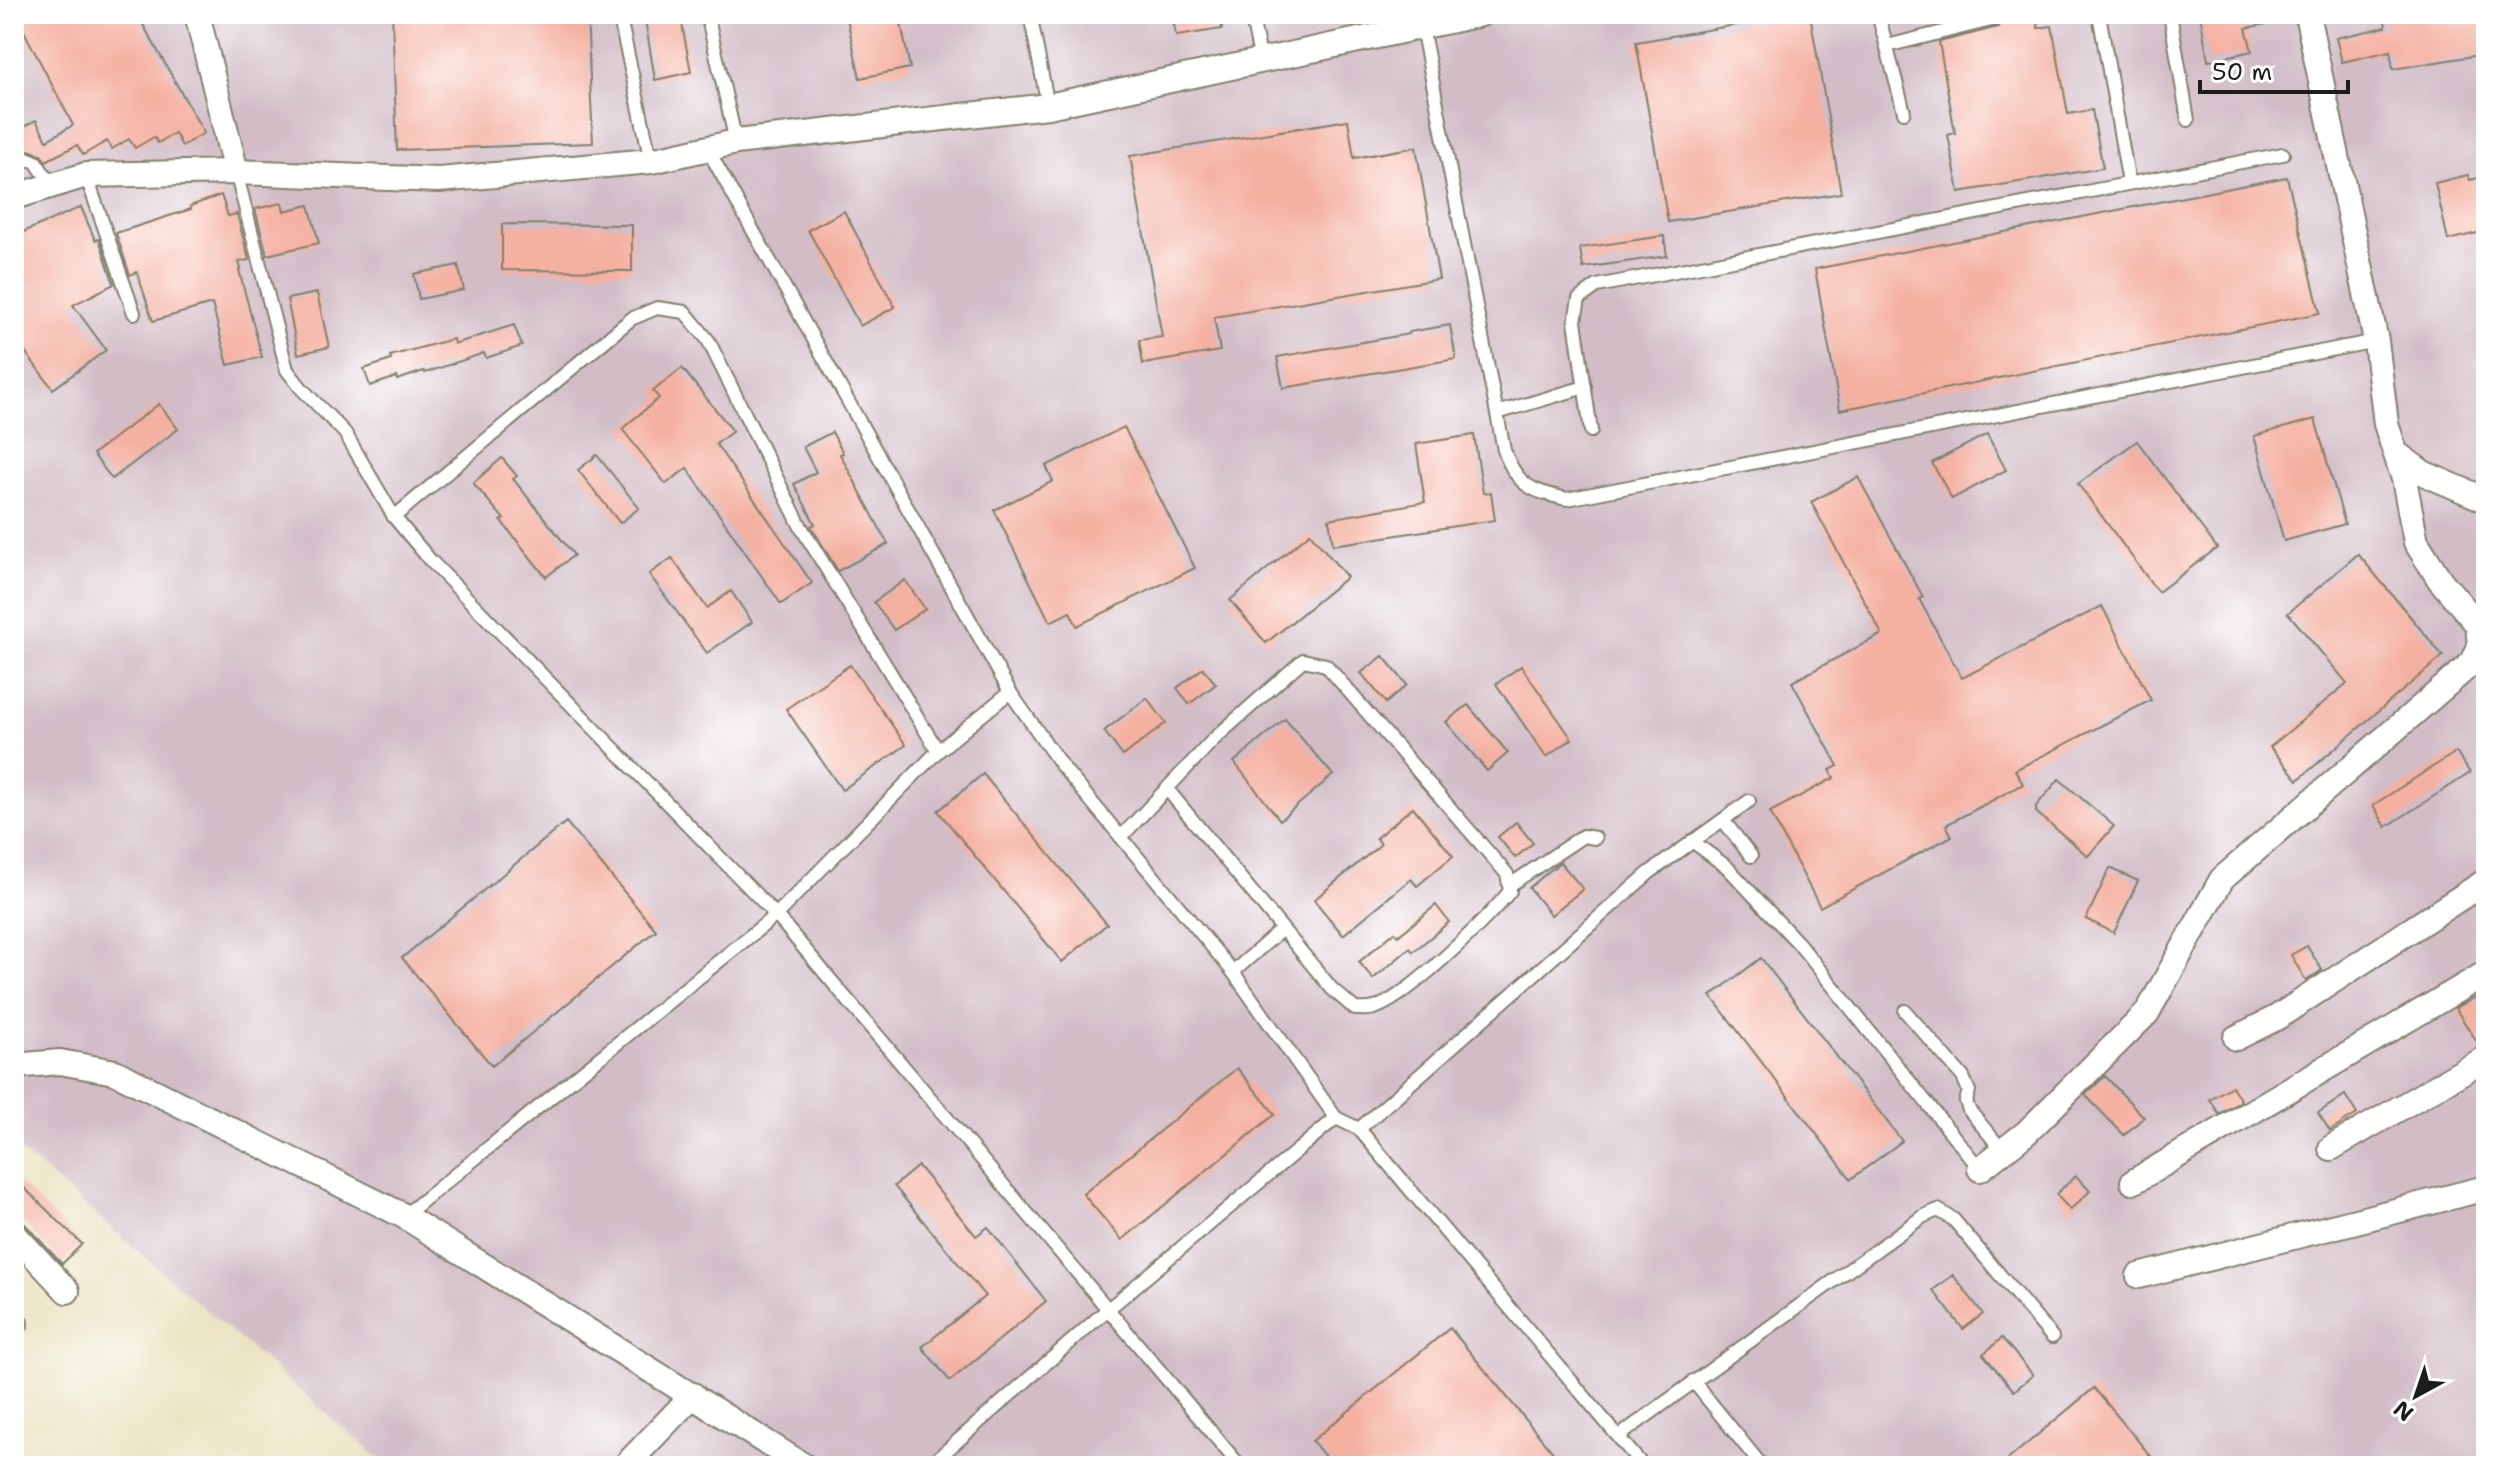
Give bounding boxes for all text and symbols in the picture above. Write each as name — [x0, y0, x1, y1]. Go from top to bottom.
scale bar — [2200, 44, 2348, 94]
text: 50 m — [2212, 56, 2272, 88]
north arrow — [2376, 1356, 2456, 1436]
text: N — [2387, 1394, 2419, 1428]

